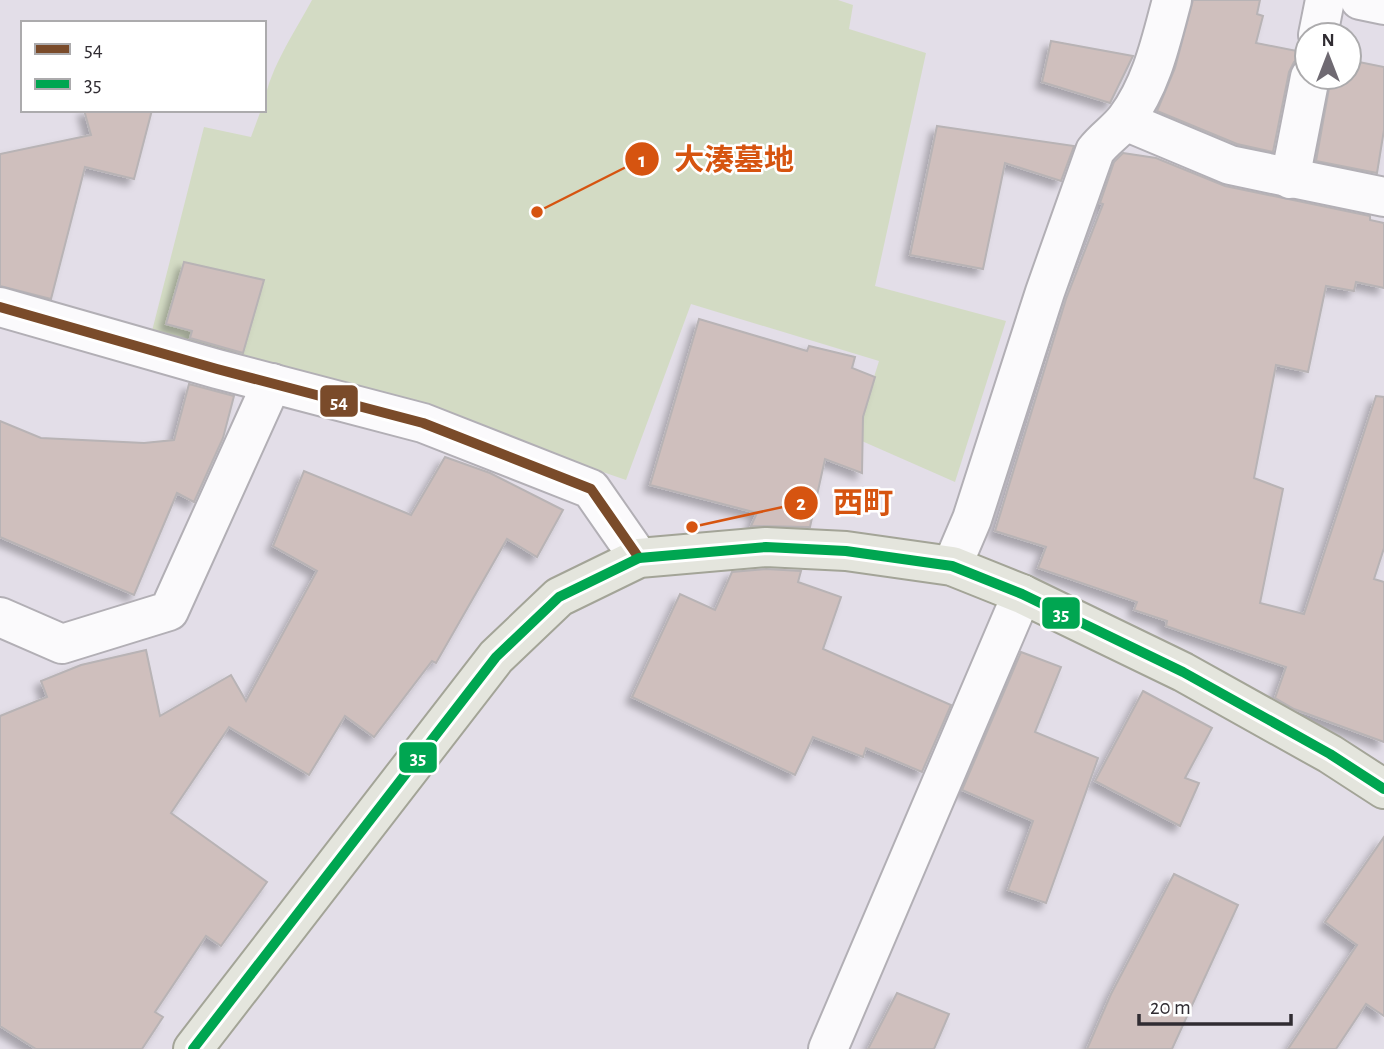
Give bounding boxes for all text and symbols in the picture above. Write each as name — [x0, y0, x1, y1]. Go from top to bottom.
legend — [21, 21, 266, 112]
north arrow — [1293, 21, 1363, 91]
text: N — [1321, 31, 1335, 50]
text: 54 — [84, 39, 103, 60]
text: 35 — [84, 74, 101, 95]
callout: 大湊墓地 — [625, 134, 808, 185]
text: 大湊墓地 — [674, 144, 794, 176]
text: 1 — [638, 150, 646, 171]
line badge: 54 — [319, 384, 359, 418]
text: 54 — [330, 393, 348, 412]
callout: 西町 — [784, 477, 907, 528]
text: 西町 — [833, 488, 893, 519]
text: 2 — [796, 493, 806, 514]
line badge: 35 — [1041, 596, 1081, 630]
text: 35 — [1053, 605, 1069, 624]
line badge: 35 — [398, 741, 438, 774]
text: 35 — [410, 749, 426, 768]
scale bar — [1139, 982, 1291, 1026]
text: 20 m — [1150, 997, 1191, 1018]

